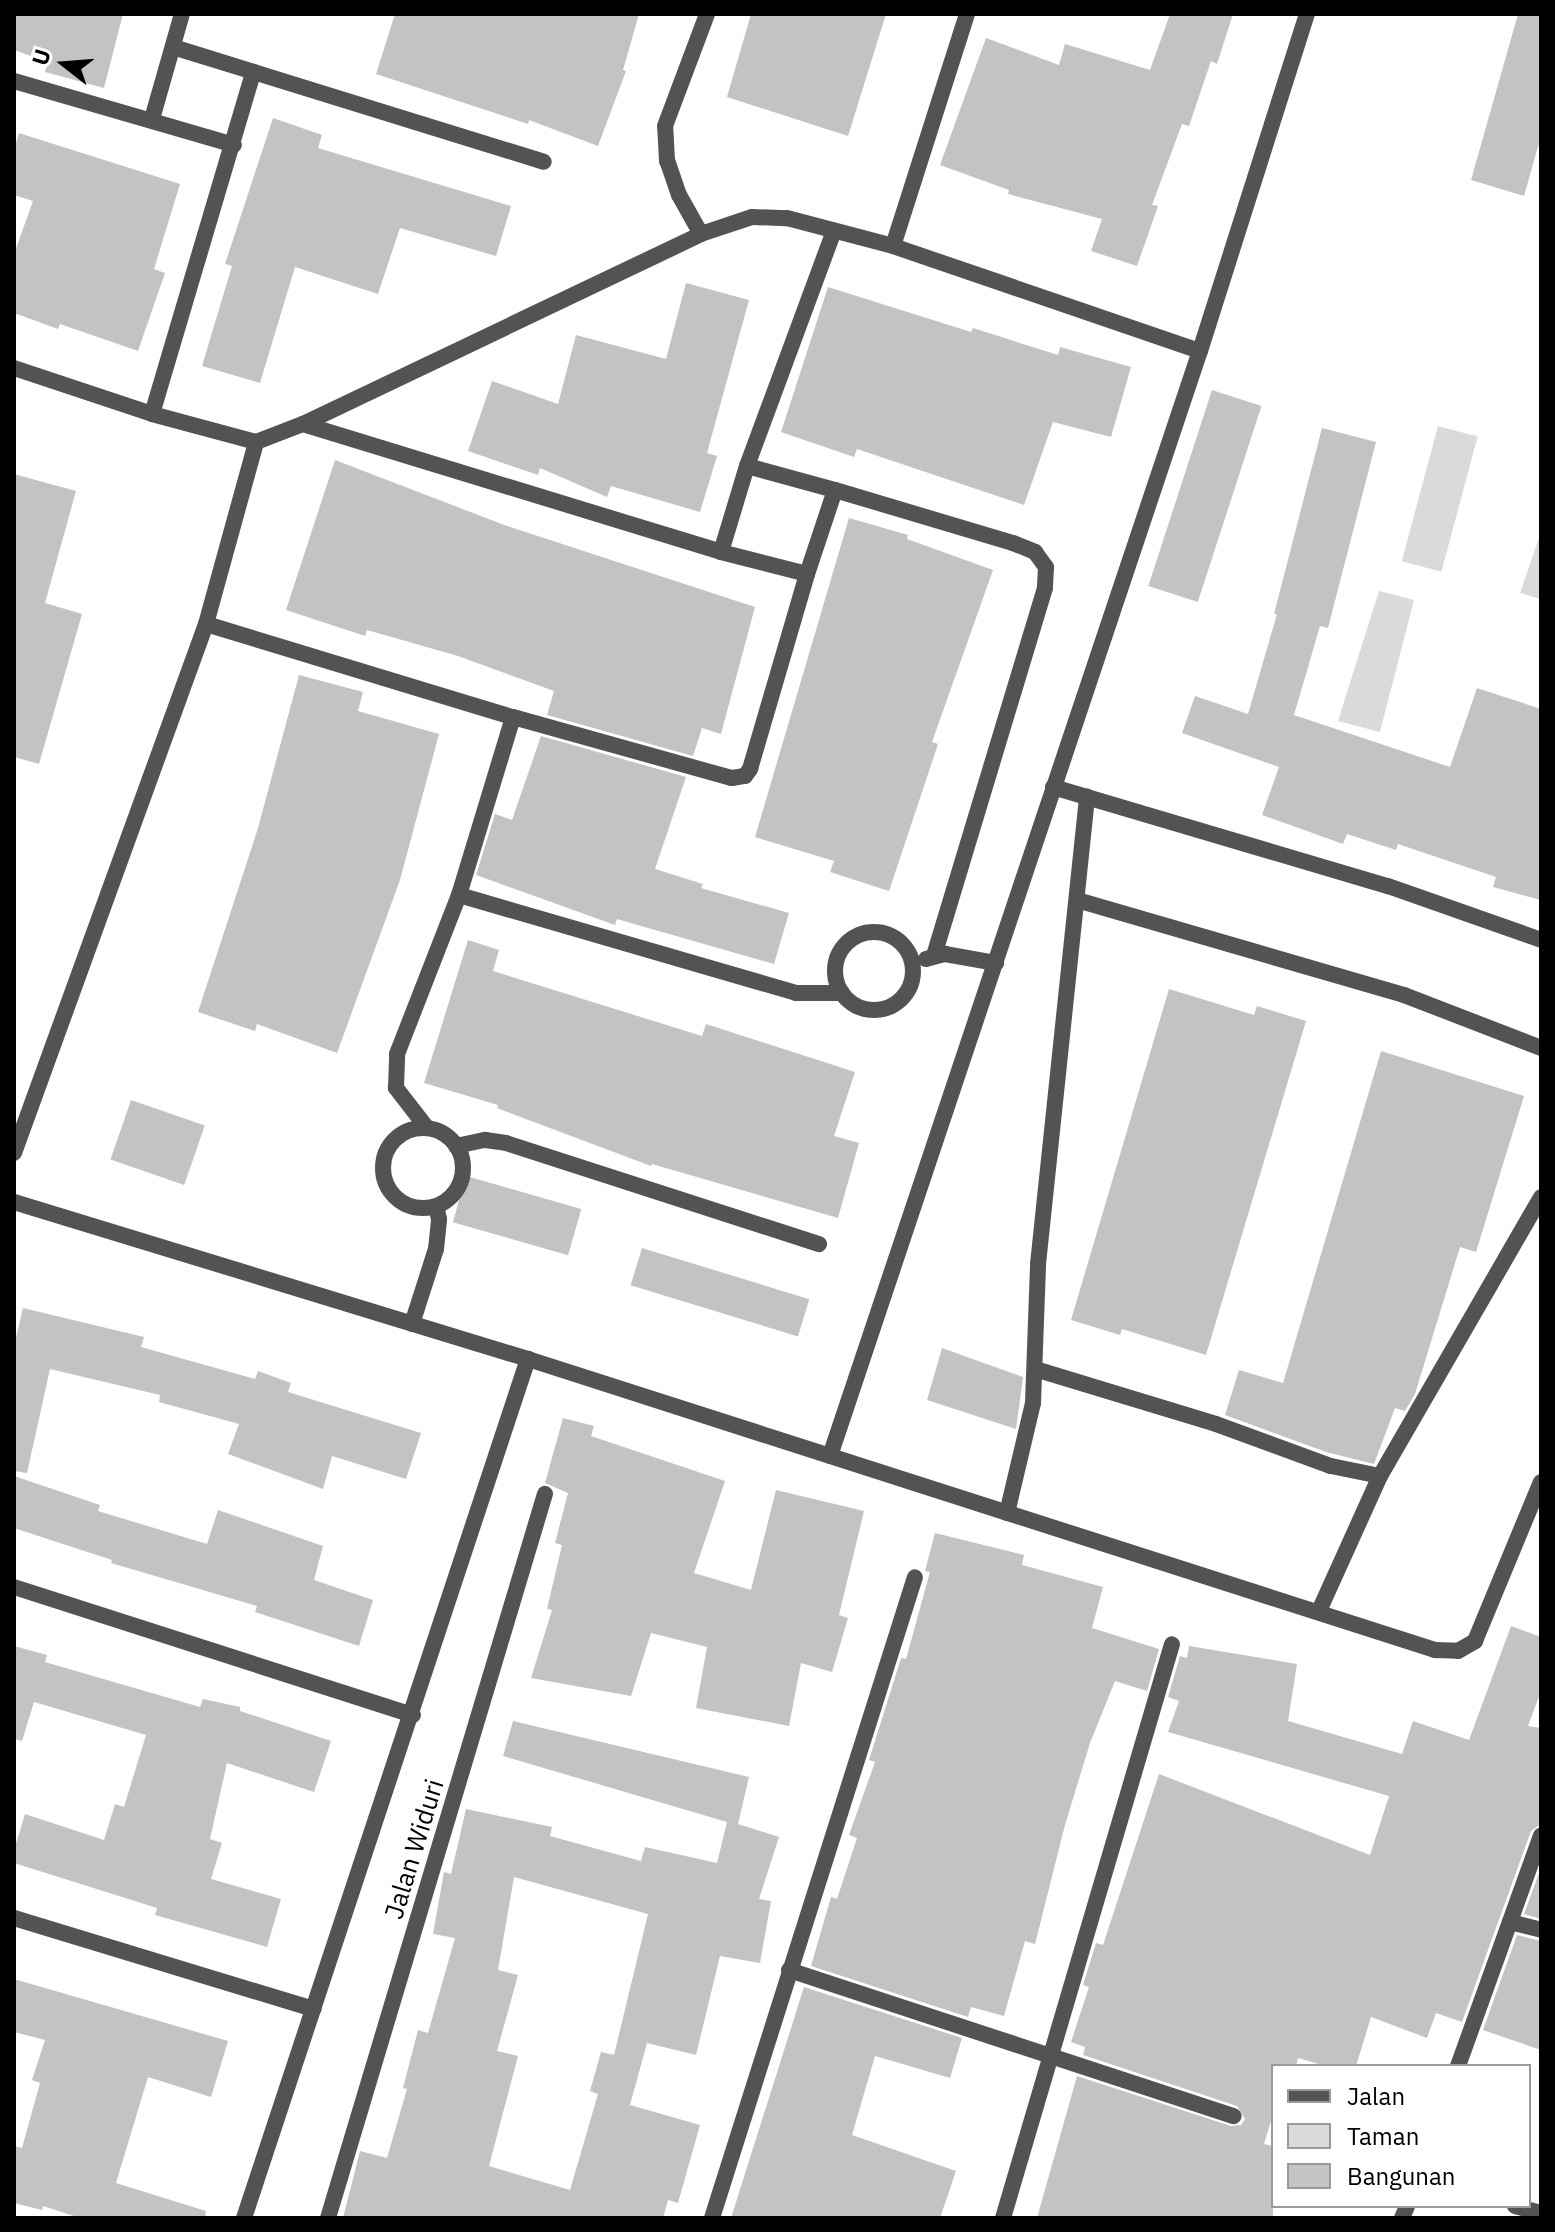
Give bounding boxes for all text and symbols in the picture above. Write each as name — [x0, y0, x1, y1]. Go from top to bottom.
north arrow — [24, 24, 104, 104]
text: U — [24, 45, 57, 68]
street label: Jalan Widuri — [378, 1775, 450, 1923]
legend — [1271, 2064, 1531, 2208]
text: Jalan — [1347, 2080, 1405, 2112]
text: Taman — [1347, 2120, 1419, 2152]
text: Bangunan — [1347, 2160, 1455, 2192]

